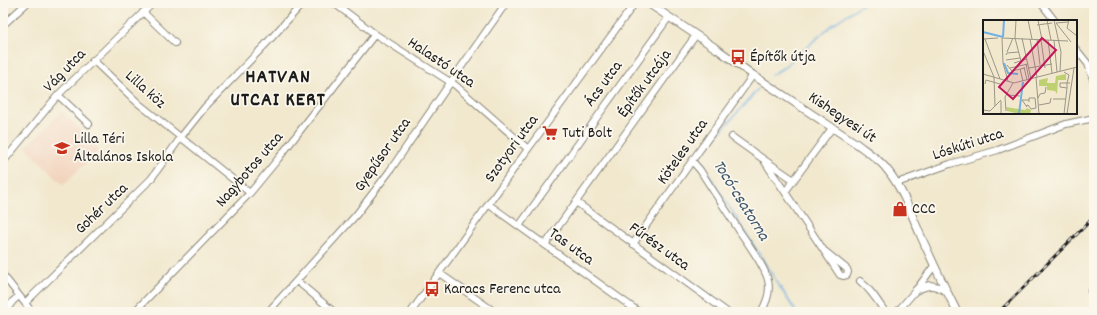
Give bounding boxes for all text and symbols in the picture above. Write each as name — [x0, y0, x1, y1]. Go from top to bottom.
inset map — [983, 20, 1077, 114]
street label: Halastó utca — [403, 32, 480, 94]
street label: Vág utca — [38, 44, 92, 98]
street label: Építők utcája — [612, 45, 678, 123]
place label: Építők útja — [750, 46, 816, 69]
bus stop icon: Építők útja — [729, 48, 747, 66]
street label: Ács utca — [579, 56, 629, 112]
district label: HATVAN UTCAI KERT — [230, 64, 326, 115]
street label: Lilla köz — [119, 65, 171, 115]
street label: Kishegyesi út — [803, 87, 881, 149]
street label: Szotyori utca — [479, 110, 545, 188]
street label: Gyepűsor utca — [349, 113, 417, 197]
street label: Köteles utca — [652, 114, 714, 189]
place label: Tuti Bolt — [562, 122, 612, 145]
street label: Lóskúti utca — [930, 123, 1007, 167]
supermarket icon: Tuti Bolt — [541, 124, 559, 142]
street label: Nagybotos utca — [211, 127, 290, 213]
place label: Lilla Téri Általános Iskola — [74, 128, 173, 169]
school or university icon: Lilla Téri Általános Iskola — [53, 139, 71, 157]
water label: Tocó-csatorna — [706, 156, 775, 247]
street label: Gohér utca — [70, 178, 134, 240]
place label: CCC — [912, 198, 936, 221]
shop icon: CCC — [891, 200, 909, 218]
street label: Fűrész utca — [624, 217, 695, 277]
street label: Tas utca — [544, 223, 599, 272]
place label: Karacs Ferenc utca — [444, 278, 561, 301]
bus stop icon: Karacs Ferenc utca — [423, 280, 441, 298]

